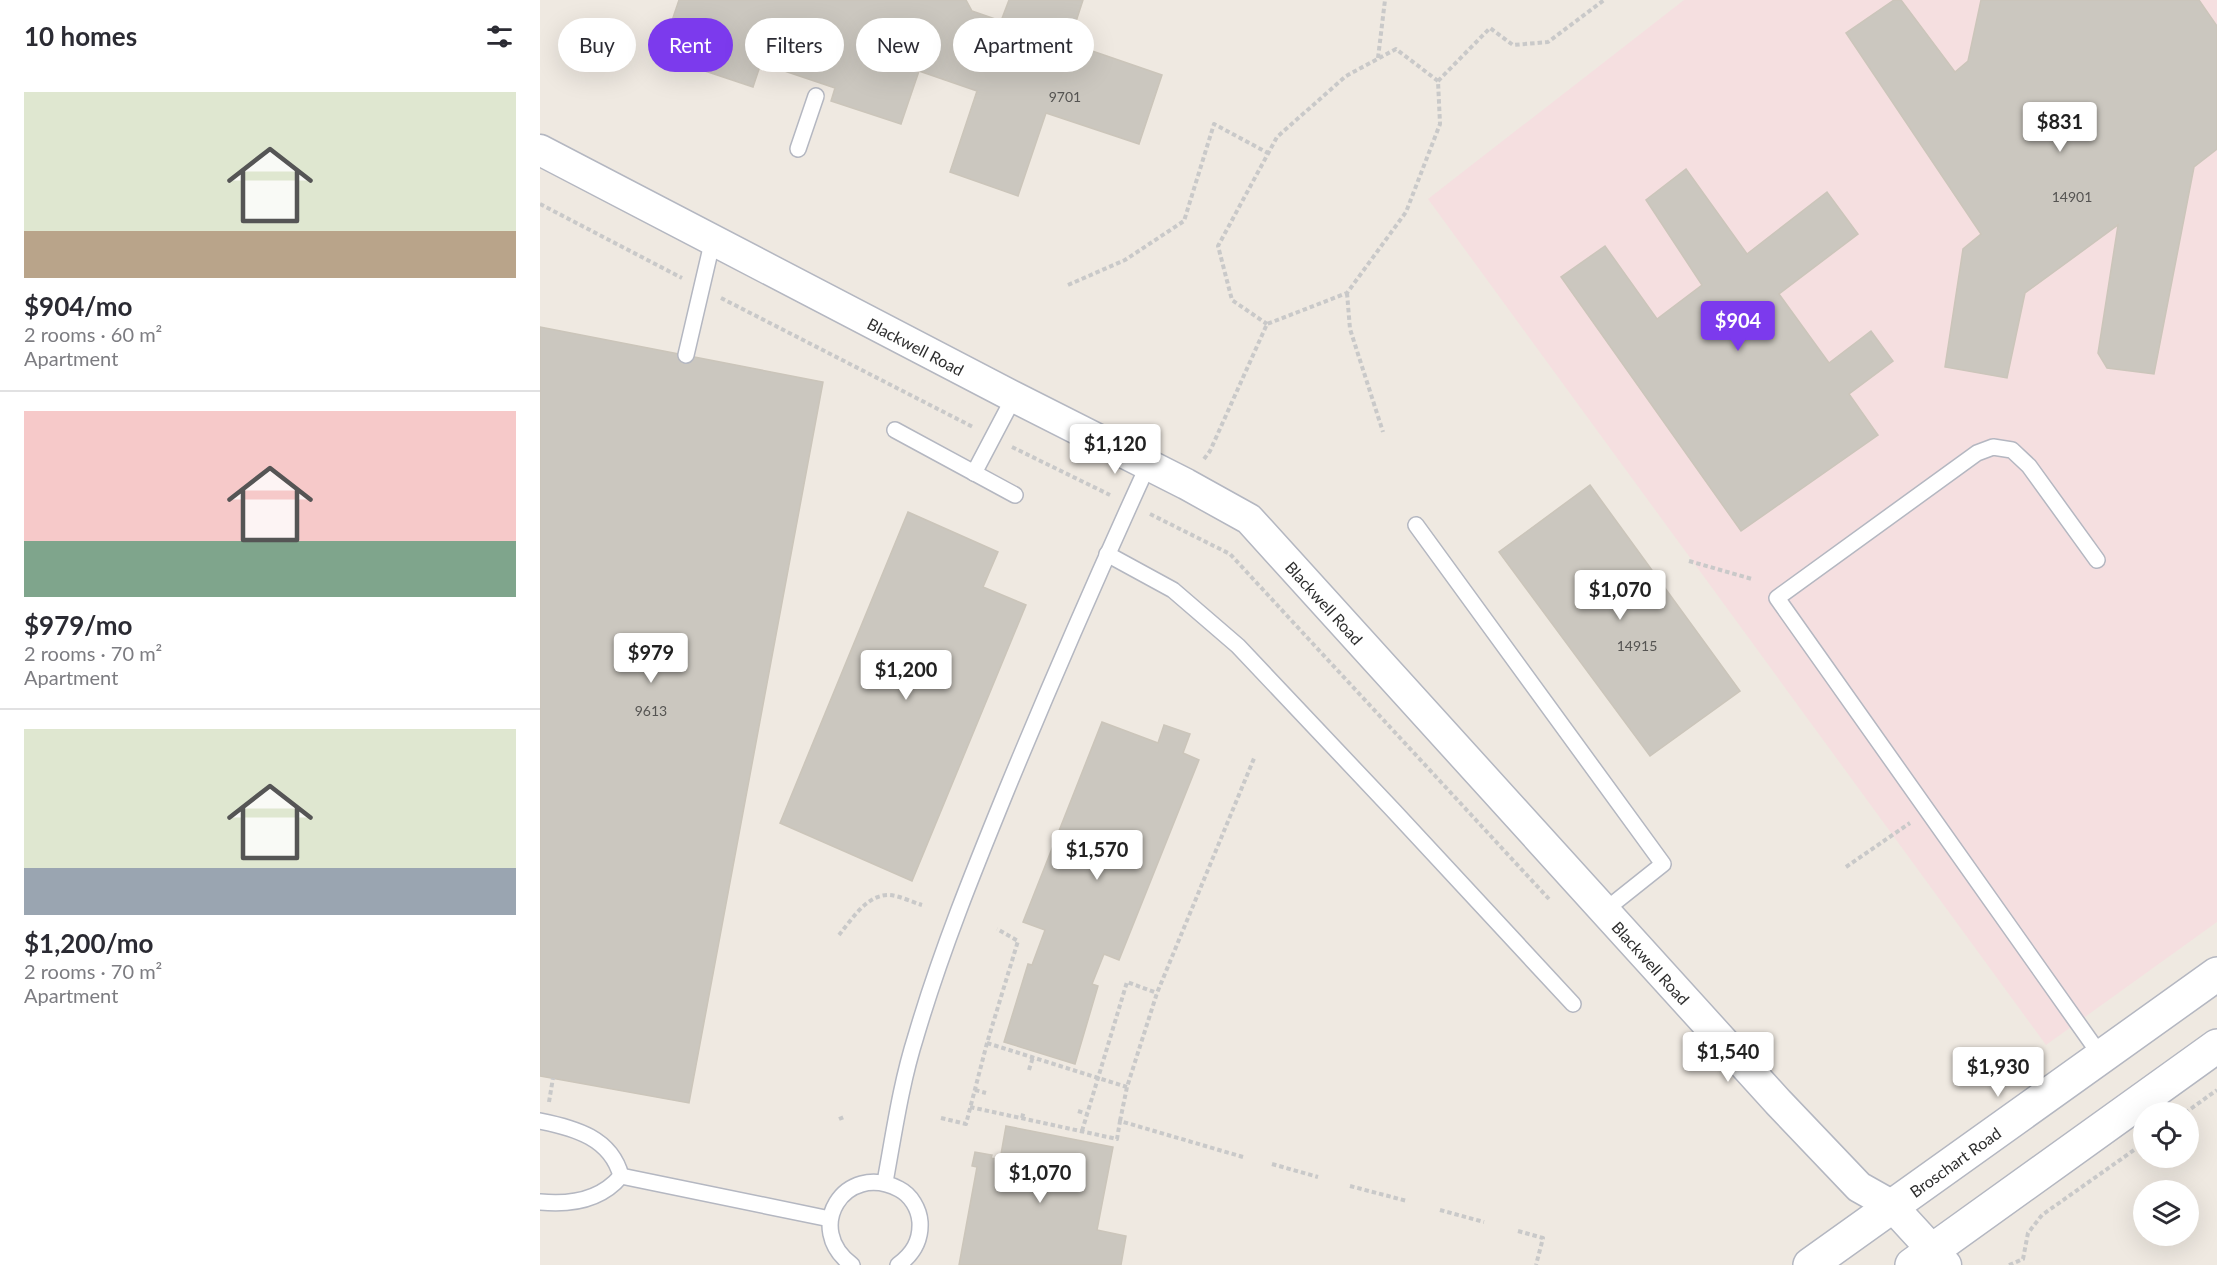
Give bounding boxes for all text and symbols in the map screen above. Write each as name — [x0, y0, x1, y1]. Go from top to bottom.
chip: Buy — [558, 18, 636, 72]
chip: Rent — [648, 18, 733, 72]
chip: Filters — [745, 18, 844, 72]
chip: New — [856, 18, 941, 72]
chip: Apartment — [953, 18, 1094, 72]
text: 10 homes — [24, 20, 137, 52]
icon: filters — [483, 20, 516, 53]
house number: 9701 — [1049, 88, 1081, 105]
pin: $831 — [2024, 102, 2096, 153]
text: $831 — [2037, 109, 2083, 133]
icon: home — [216, 131, 324, 239]
house number: 14901 — [2052, 188, 2092, 205]
text: $904/mo — [24, 290, 132, 322]
pin: $904 — [1702, 301, 1774, 352]
text: $904 — [1715, 308, 1761, 332]
street label: Blackwell Road — [865, 313, 967, 379]
text: 2 rooms · 60 m² — [24, 322, 162, 346]
text: Apartment — [24, 346, 118, 370]
pin: $1,120 — [1066, 424, 1164, 475]
text: $1,120 — [1084, 431, 1146, 455]
icon: home — [216, 450, 324, 558]
street label: Blackwell Road — [1282, 557, 1367, 648]
pin: $1,070 — [1571, 570, 1669, 621]
text: $1,070 — [1589, 577, 1651, 601]
text: $979/mo — [24, 609, 132, 641]
pin: $979 — [615, 633, 687, 684]
house number: 14915 — [1617, 637, 1657, 654]
text: $979 — [628, 640, 674, 664]
text: 2 rooms · 70 m² — [24, 641, 162, 665]
pin: $1,200 — [857, 650, 955, 701]
text: $1,200 — [875, 657, 937, 681]
text: Apartment — [24, 665, 118, 689]
house number: 9613 — [635, 702, 667, 719]
icon: home — [216, 768, 324, 876]
pin: $1,570 — [1048, 830, 1146, 881]
text: $1,570 — [1066, 837, 1128, 861]
street label: Blackwell Road — [1609, 917, 1694, 1008]
text: $1,200/mo — [24, 927, 154, 959]
text: 2 rooms · 70 m² — [24, 959, 162, 983]
text: Apartment — [24, 983, 118, 1007]
pin: $1,540 — [1679, 1032, 1777, 1083]
text: $1,540 — [1697, 1039, 1759, 1063]
pin: $1,930 — [1949, 1047, 2047, 1098]
text: $1,930 — [1967, 1054, 2029, 1078]
map controls — [2133, 1102, 2199, 1246]
button: locate — [2133, 1102, 2199, 1168]
street label: Broschart Road — [1906, 1123, 2004, 1200]
pin: $1,070 — [991, 1153, 1089, 1204]
text: $1,070 — [1009, 1160, 1071, 1184]
button: layers — [2133, 1180, 2199, 1246]

